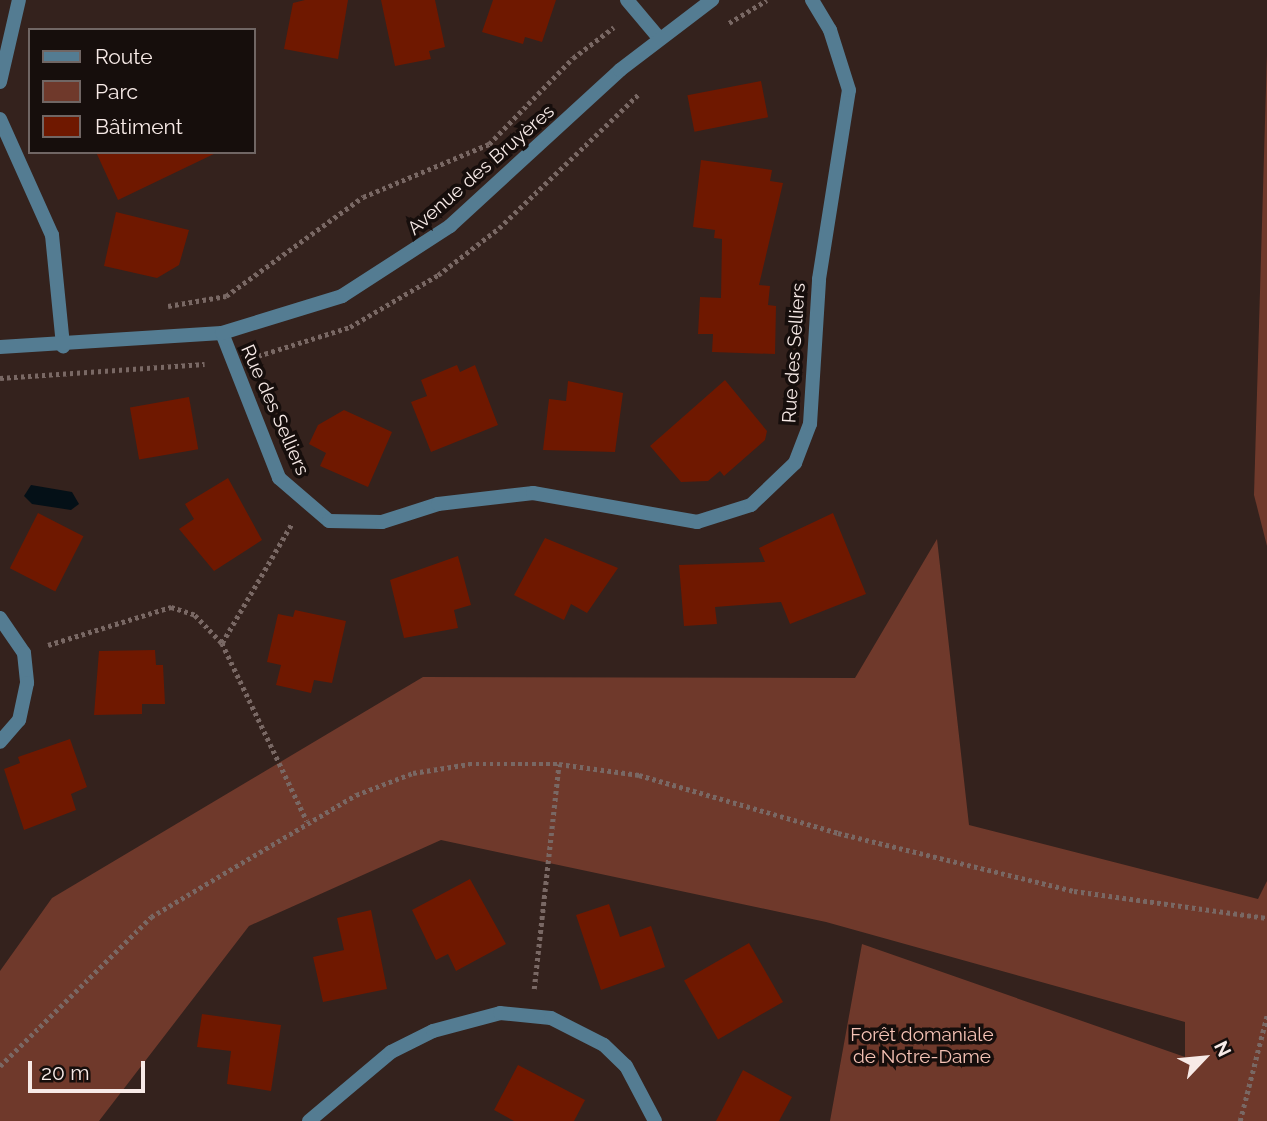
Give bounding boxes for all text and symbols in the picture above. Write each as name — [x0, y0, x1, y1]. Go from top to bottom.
legend — [28, 28, 256, 154]
text: Route — [95, 44, 153, 69]
text: Parc — [95, 79, 138, 104]
street label: Avenue des Bruyères — [403, 100, 559, 240]
text: Bâtiment — [95, 114, 183, 139]
street label: Rue des Selliers — [778, 282, 810, 424]
street label: Rue des Selliers — [236, 341, 314, 479]
north arrow — [1169, 1023, 1239, 1093]
park label: Forêt domaniale de Notre-Dame — [850, 1024, 994, 1068]
text: N — [1210, 1037, 1236, 1060]
scale bar — [32, 1048, 149, 1092]
text: 20 m — [41, 1060, 89, 1085]

